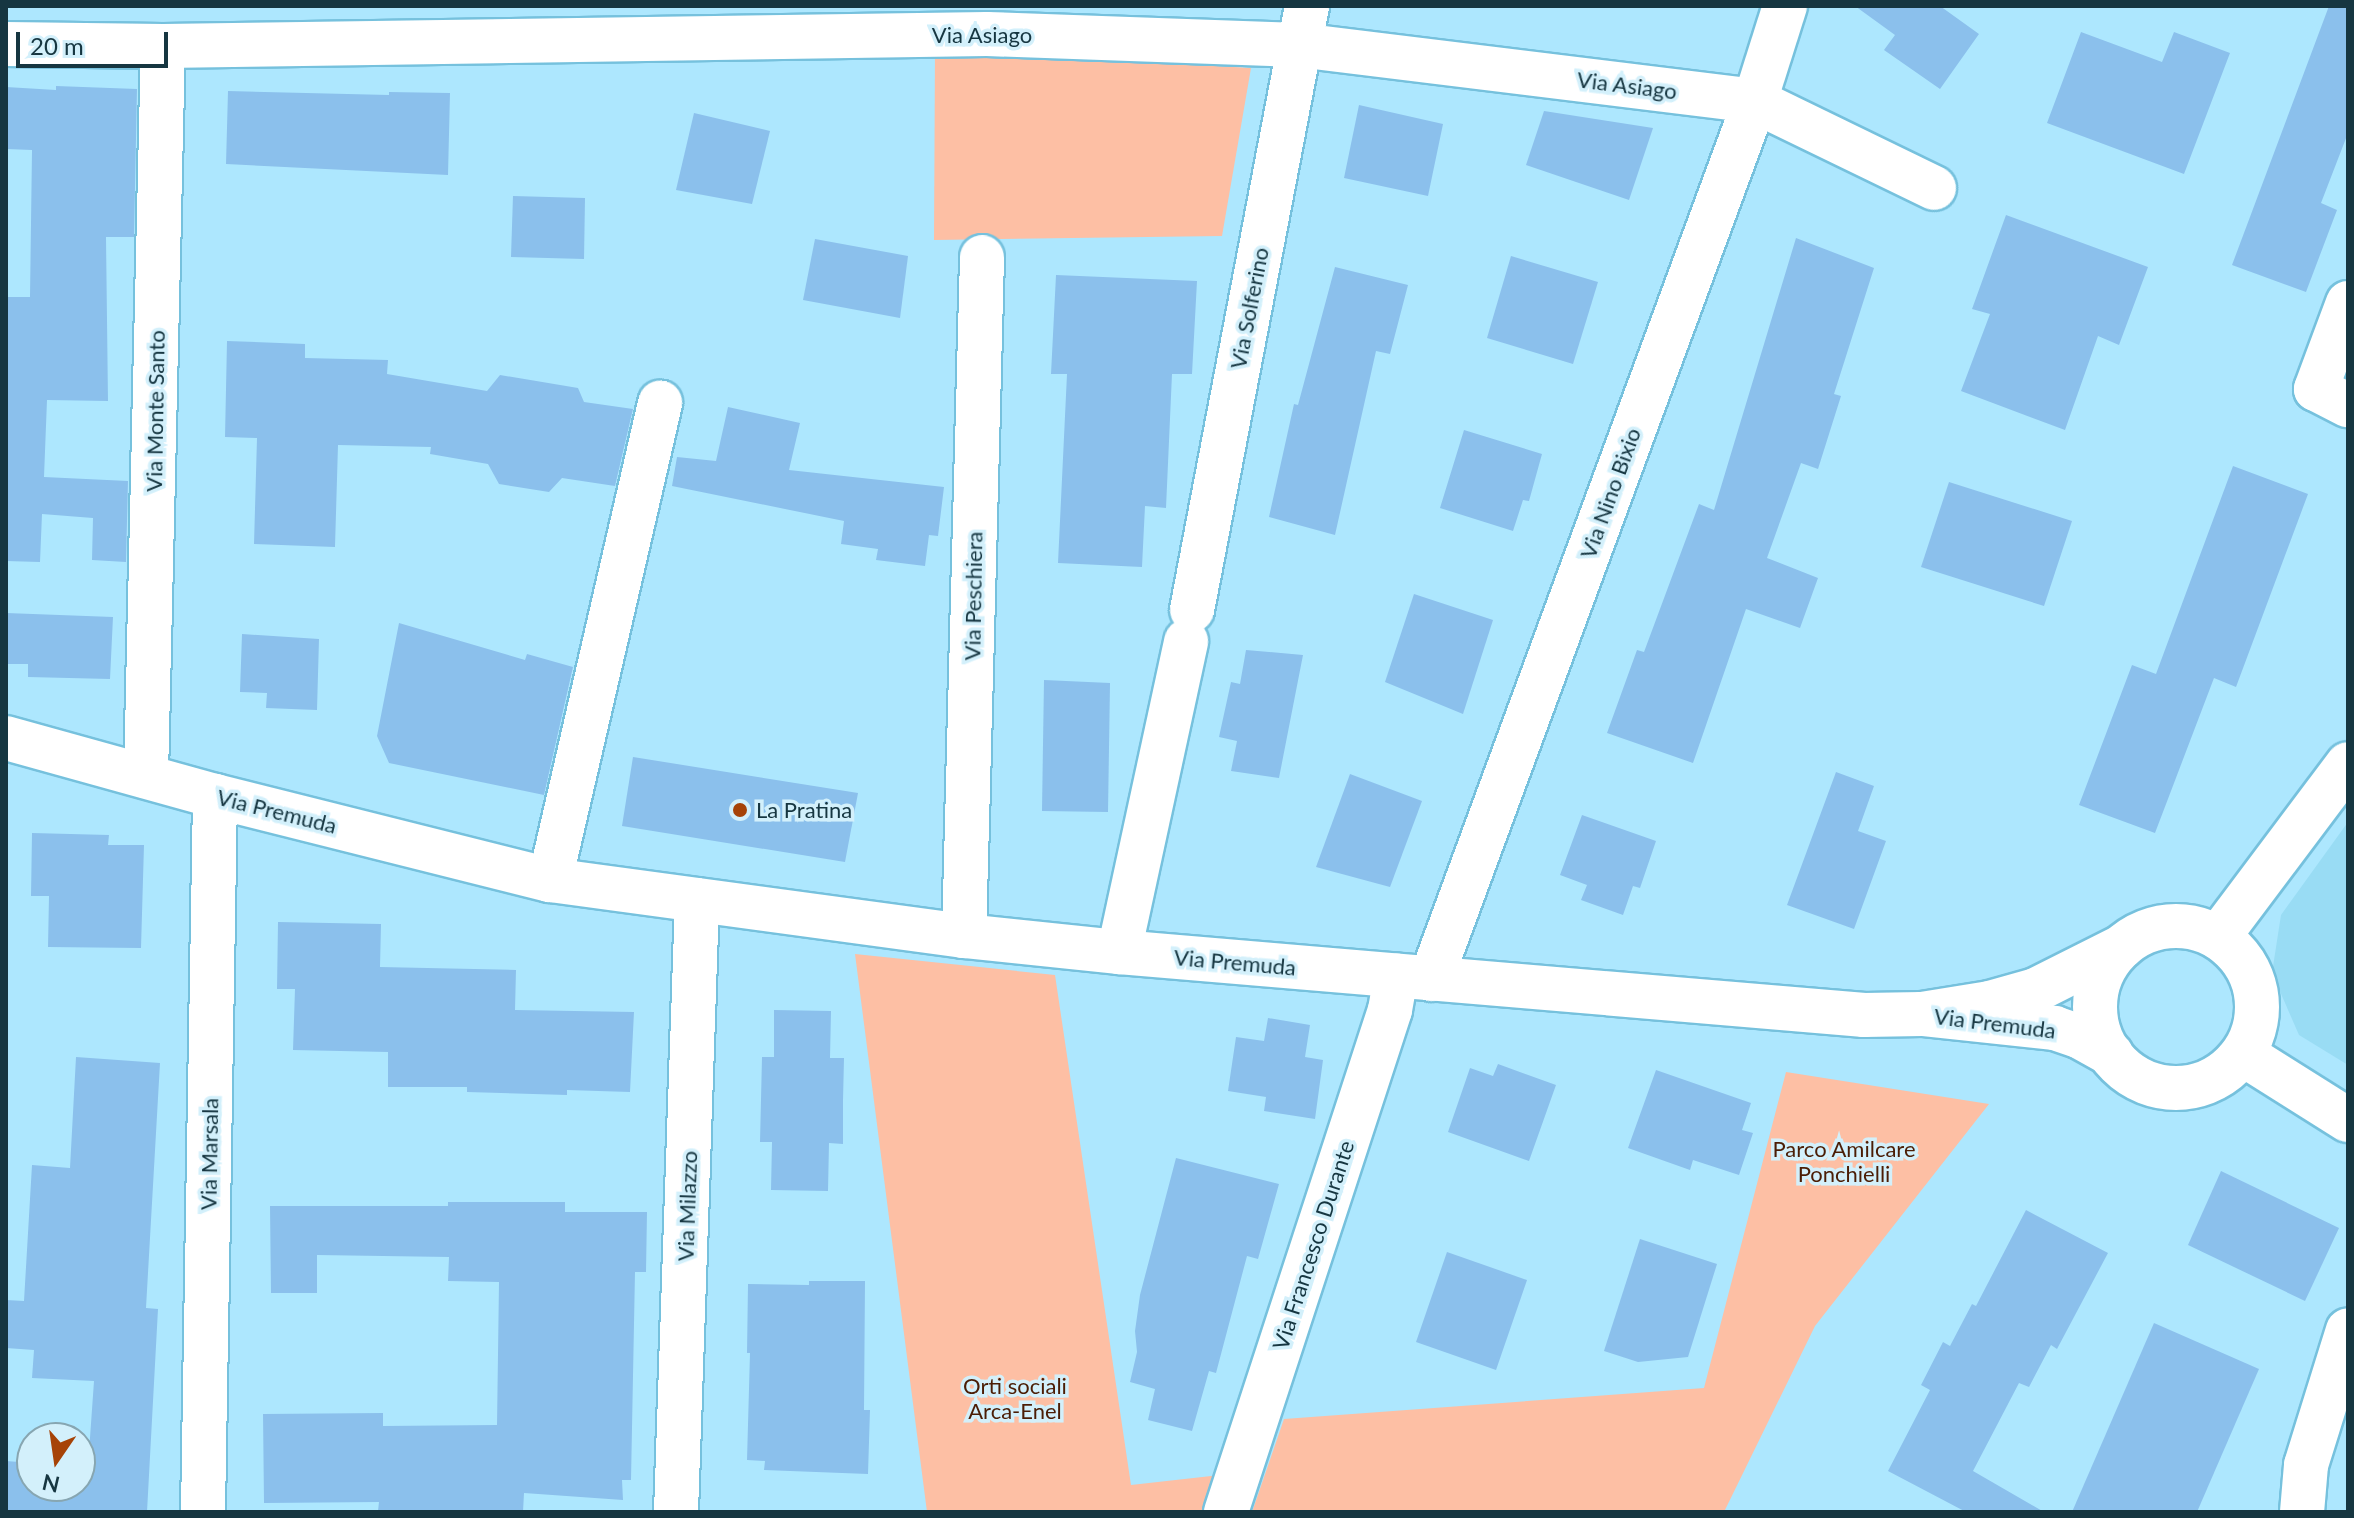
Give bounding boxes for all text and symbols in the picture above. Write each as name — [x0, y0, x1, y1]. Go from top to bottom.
scale bar — [20, 16, 172, 66]
street label: Via Asiago — [931, 22, 1033, 48]
text: 20 m — [30, 31, 84, 60]
street label: Via Asiago — [1575, 66, 1679, 104]
street label: Via Solferino — [1224, 245, 1274, 371]
street label: Via Monte Santo — [140, 330, 170, 492]
street label: Via Nino Bixio — [1574, 424, 1646, 562]
street label: Via Peschiera — [959, 531, 987, 661]
street label: Via Premuda — [214, 783, 340, 839]
place label: La Pratina — [756, 797, 852, 823]
marker: La Pratina — [731, 801, 749, 819]
street label: Via Premuda — [1173, 944, 1297, 980]
street label: Via Premuda — [1933, 1002, 2057, 1044]
street label: Via Marsala — [195, 1098, 223, 1210]
park label: Parco Amilcare Ponchielli — [1772, 1135, 1916, 1186]
street label: Via Francesco Durante — [1267, 1137, 1359, 1353]
street label: Via Milazzo — [672, 1150, 702, 1262]
park label: Orti sociali Arca-Enel — [963, 1372, 1067, 1424]
north arrow — [16, 1422, 96, 1502]
text: N — [40, 1469, 62, 1499]

